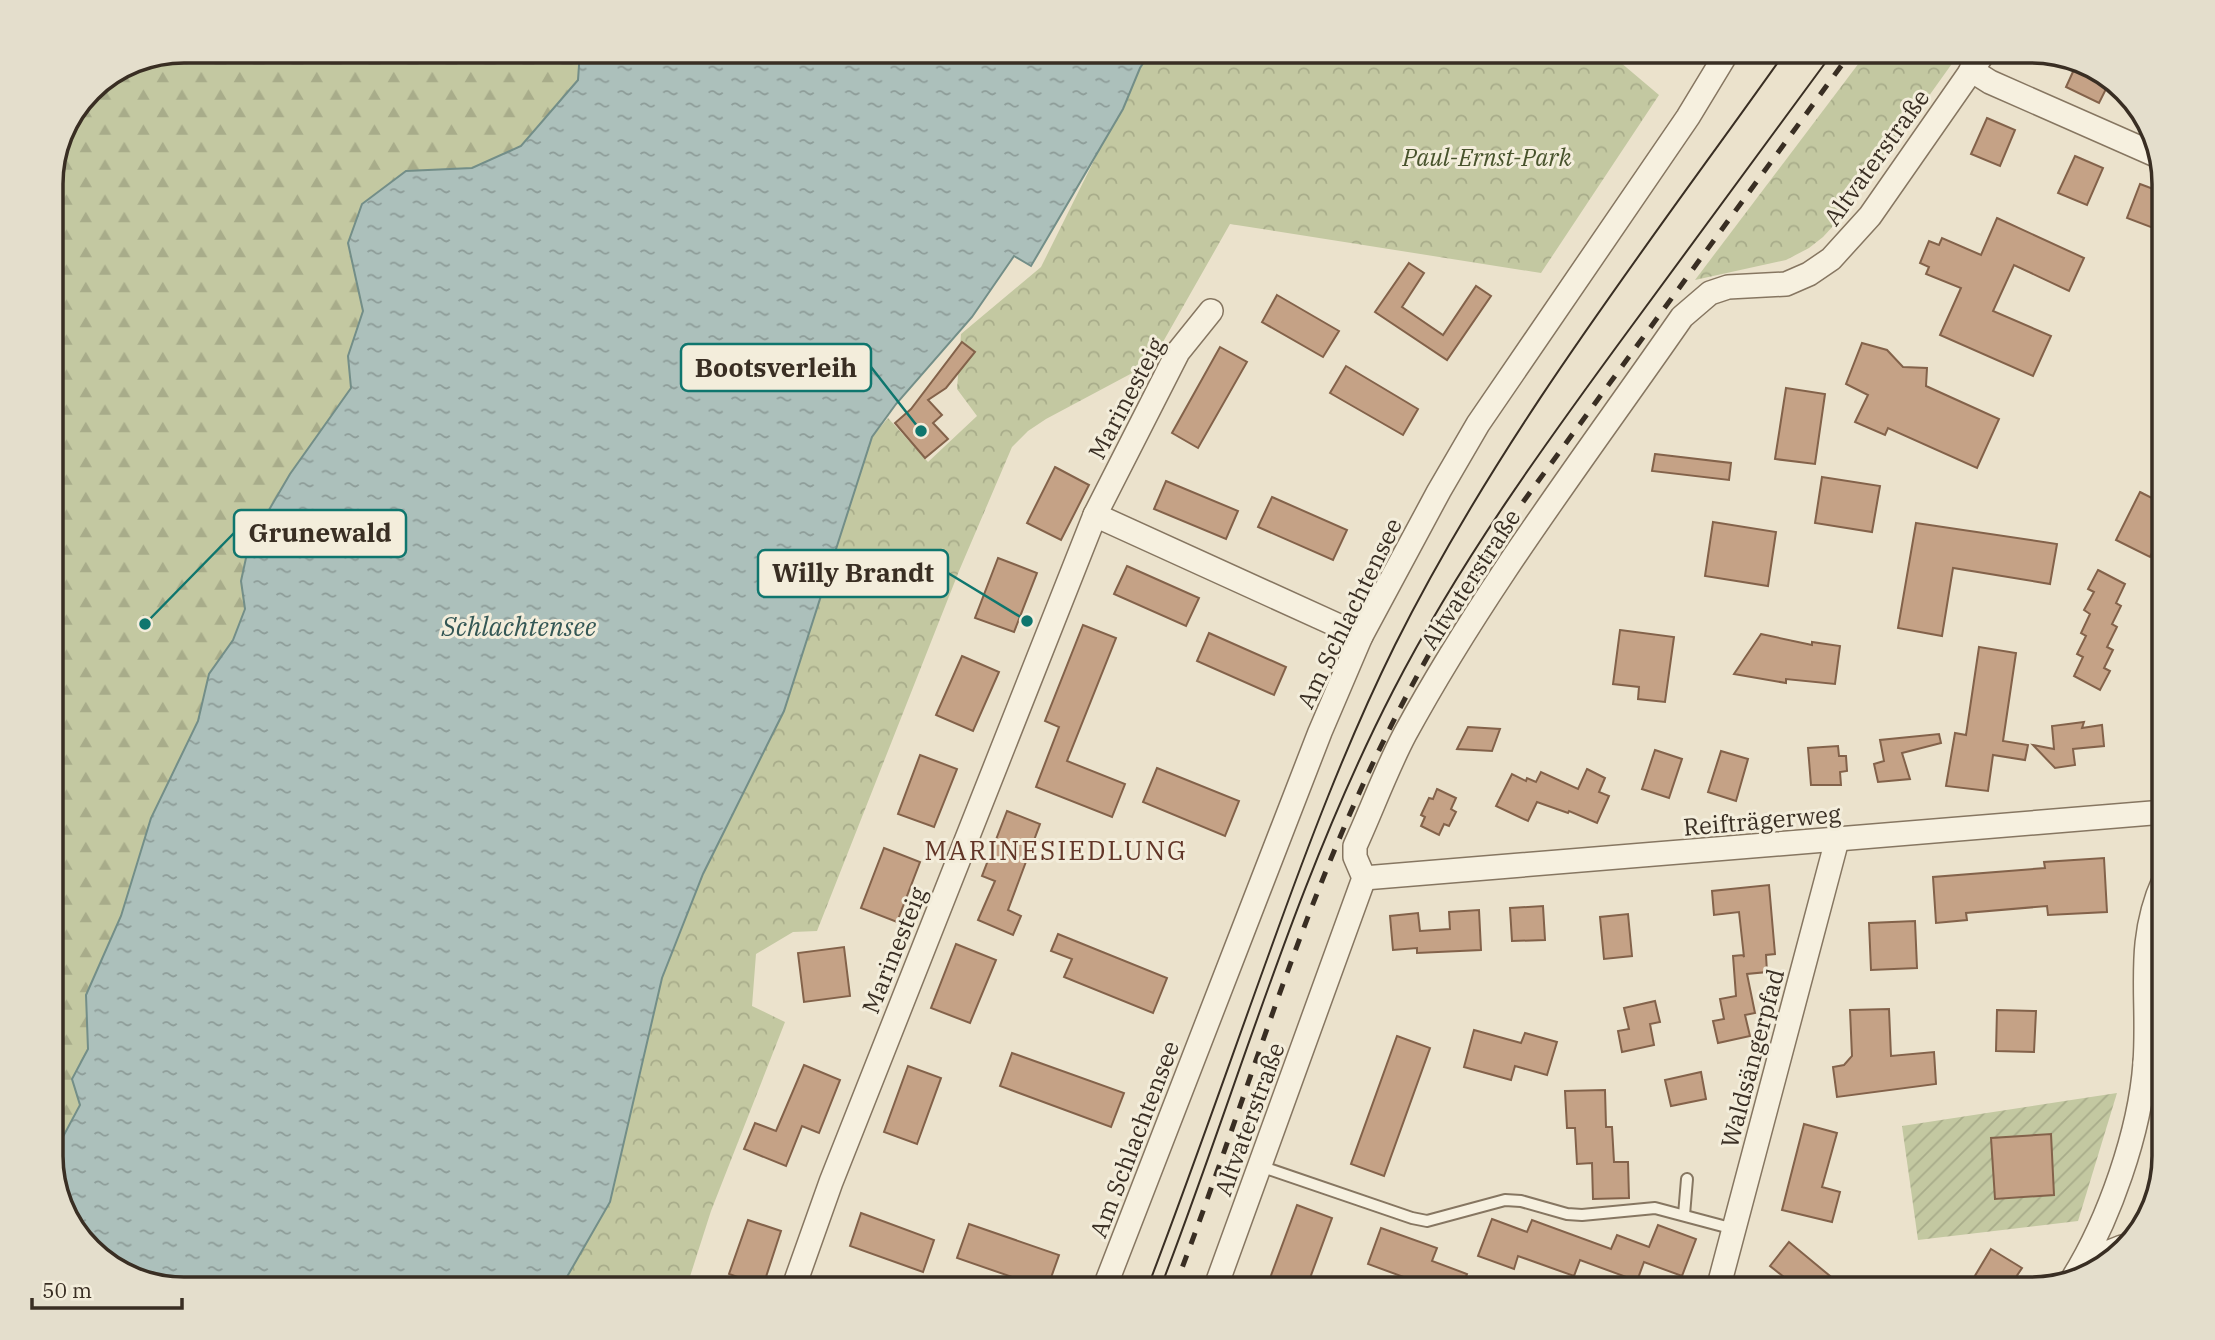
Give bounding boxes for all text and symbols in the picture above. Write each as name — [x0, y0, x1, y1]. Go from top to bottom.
street label: Altvaterstraße — [1816, 82, 1936, 232]
park label: Paul-Ernst-Park — [1402, 141, 1572, 173]
street label: Marinesteig — [1080, 331, 1172, 465]
callout: Bootsverleih — [681, 344, 871, 391]
text: Bootsverleih — [695, 350, 857, 384]
street label: Altvaterstraße — [1413, 503, 1527, 655]
callout: Grunewald — [234, 510, 406, 557]
street label: Am Schlachtensee — [1289, 512, 1409, 714]
text: Grunewald — [248, 515, 392, 549]
callout: Willy Brandt — [758, 550, 948, 597]
text: Willy Brandt — [772, 555, 934, 589]
water label: Schlachtensee — [441, 609, 597, 643]
street label: Reifträgerweg — [1682, 797, 1842, 843]
district label: MARINESIEDLUNG — [924, 833, 1188, 867]
street label: Marinesteig — [854, 882, 934, 1018]
street label: Waldsängerpfad — [1713, 965, 1791, 1151]
street label: Am Schlachtensee — [1082, 1036, 1186, 1242]
street label: Altvaterstraße — [1206, 1038, 1292, 1200]
scale bar — [32, 1266, 182, 1310]
text: 50 m — [42, 1276, 92, 1304]

